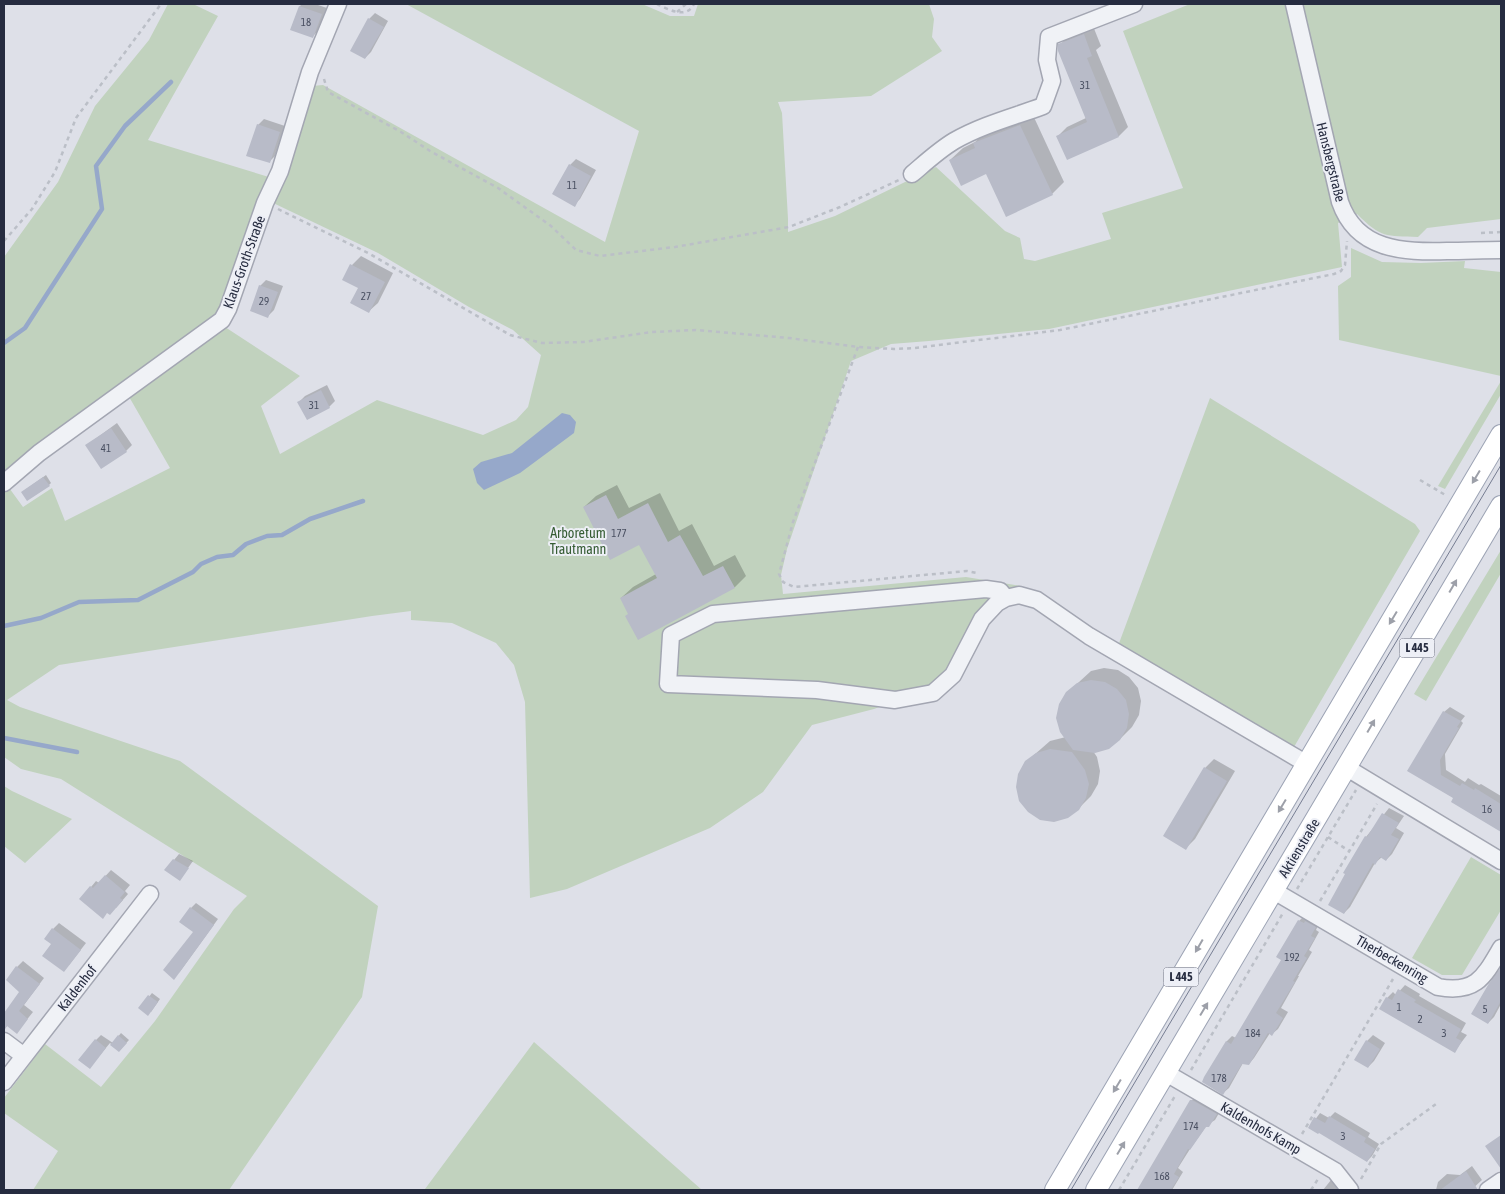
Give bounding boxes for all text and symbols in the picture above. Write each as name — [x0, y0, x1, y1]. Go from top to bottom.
house number: 18 — [301, 16, 311, 28]
house number: 31 — [1080, 79, 1090, 91]
street label: Hansbergstraße — [1313, 121, 1349, 203]
house number: 11 — [567, 179, 577, 191]
street label: Klaus-Groth-Straße — [220, 213, 268, 311]
house number: 27 — [361, 290, 371, 302]
house number: 29 — [259, 295, 269, 307]
house number: 31 — [309, 399, 319, 411]
house number: 41 — [101, 442, 111, 454]
one-way arrow — [1472, 471, 1481, 484]
park label: Arboretum Trautmann — [550, 525, 606, 557]
house number: 177 — [611, 527, 627, 539]
one-way arrow — [1449, 580, 1458, 593]
one-way arrow — [1389, 611, 1398, 624]
road number: L 445 — [1400, 638, 1434, 658]
one-way arrow — [1367, 720, 1376, 733]
one-way arrow — [1277, 799, 1286, 812]
house number: 16 — [1482, 803, 1492, 815]
street label: Aktienstraße — [1275, 816, 1323, 880]
street label: Therbeckenring — [1353, 932, 1431, 986]
one-way arrow — [1195, 939, 1204, 952]
house number: 192 — [1284, 951, 1300, 963]
street label: Kaldenhof — [54, 962, 100, 1014]
road number: L 445 — [1164, 968, 1198, 986]
house number: 1 — [1396, 1001, 1402, 1013]
one-way arrow — [1199, 1002, 1208, 1015]
house number: 5 — [1482, 1003, 1488, 1015]
house number: 2 — [1417, 1013, 1423, 1025]
house number: 184 — [1245, 1027, 1261, 1039]
house number: 3 — [1441, 1027, 1447, 1039]
house number: 178 — [1211, 1072, 1227, 1084]
one-way arrow — [1112, 1079, 1121, 1092]
street label: Kaldenhofs Kamp — [1218, 1098, 1304, 1158]
house number: 174 — [1183, 1120, 1199, 1132]
house number: 3 — [1340, 1130, 1346, 1142]
one-way arrow — [1116, 1142, 1125, 1155]
house number: 168 — [1154, 1170, 1170, 1182]

